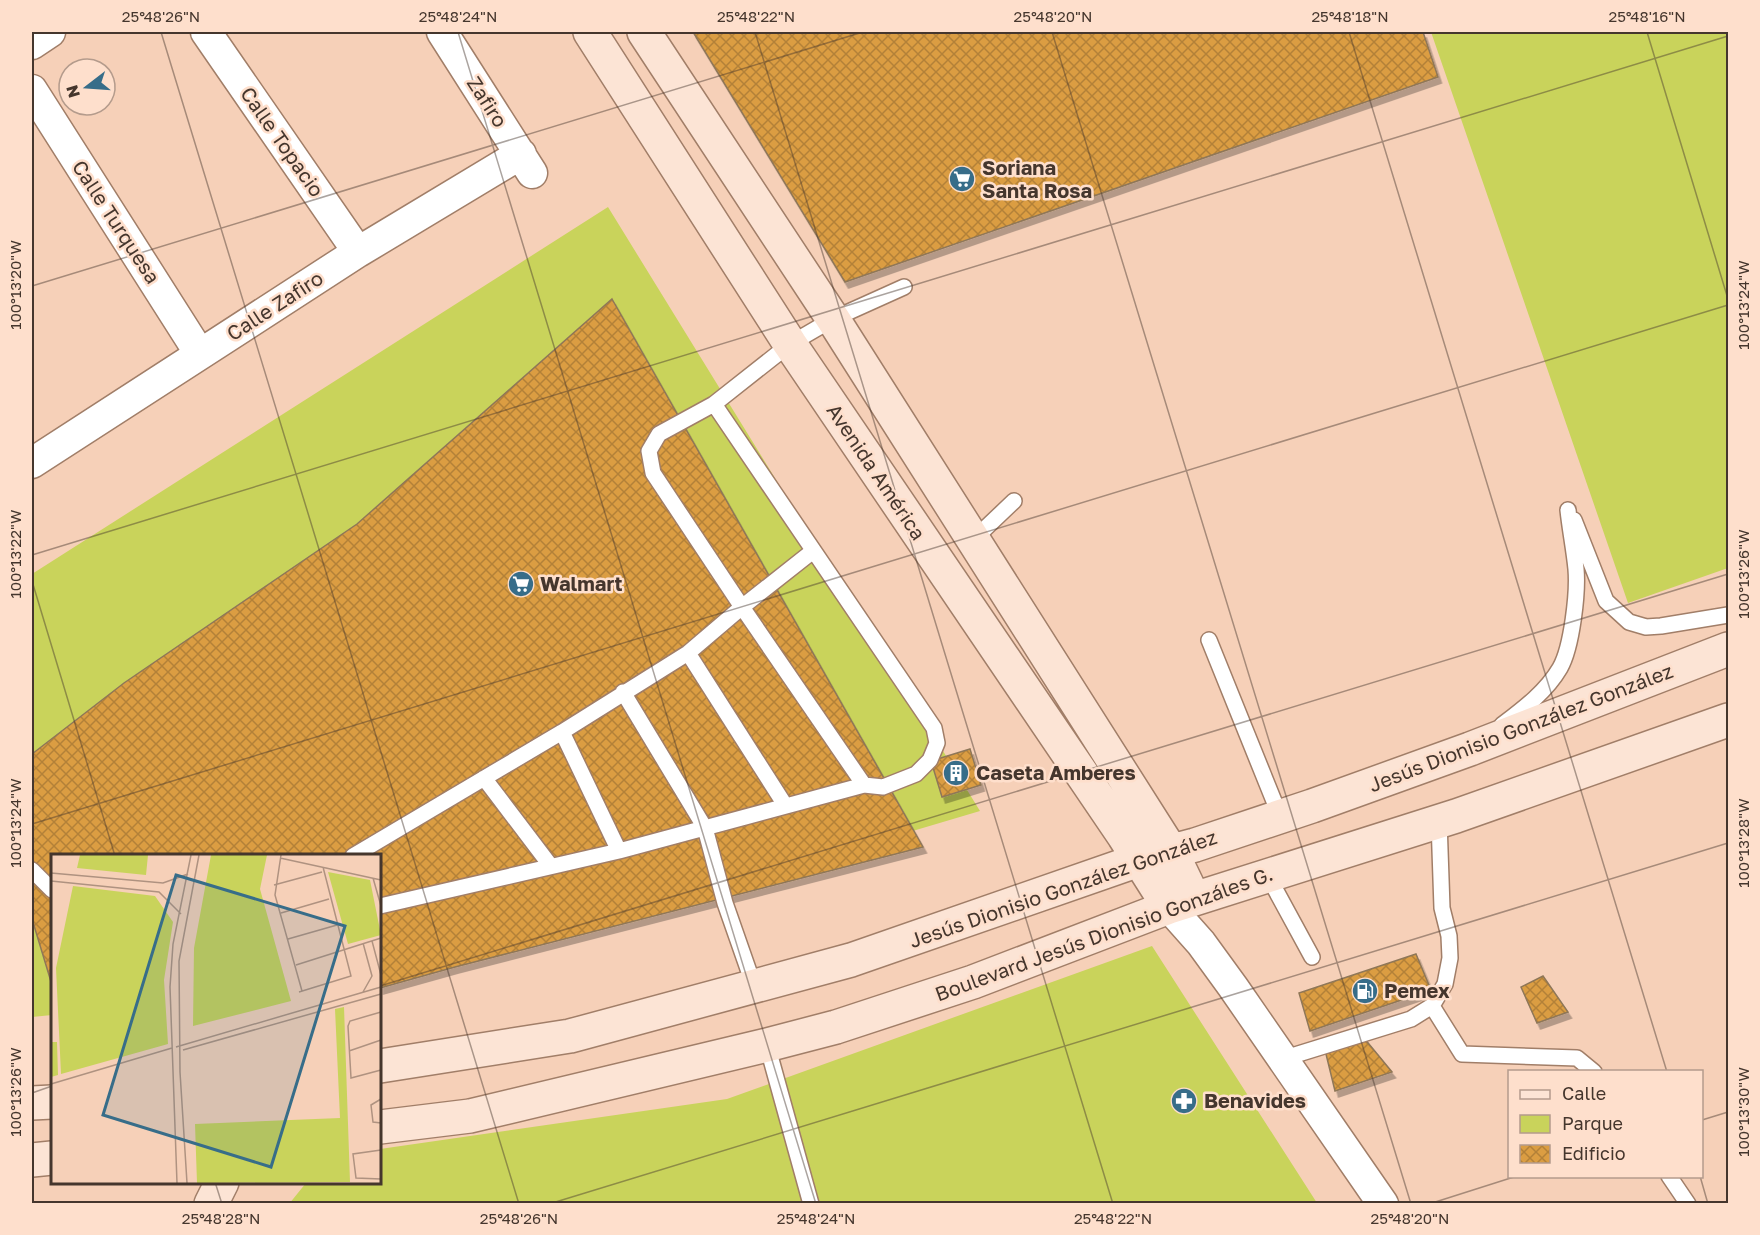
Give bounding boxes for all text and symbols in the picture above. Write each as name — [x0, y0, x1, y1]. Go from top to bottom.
text: 25°48'26"N — [122, 7, 200, 25]
text: 25°48'24"N — [419, 7, 497, 25]
text: 25°48'22"N — [717, 7, 795, 25]
text: 25°48'20"N — [1014, 7, 1092, 25]
text: 25°48'18"N — [1311, 7, 1389, 25]
text: 25°48'16"N — [1608, 7, 1686, 25]
north arrow — [57, 57, 117, 117]
street label: Zafiro — [463, 72, 513, 131]
street label: Calle Topacio — [236, 82, 330, 201]
text: N — [61, 83, 84, 100]
street label: Calle Turquesa — [68, 155, 166, 288]
place label: Soriana Santa Rosa — [982, 155, 1092, 202]
supermarket icon: Soriana Santa Rosa — [947, 164, 977, 194]
text: 100°13'20"W — [6, 240, 24, 330]
text: 100°13'24"W — [1734, 260, 1752, 350]
street label: Calle Zafiro — [222, 265, 327, 345]
street label: Avenida América — [822, 399, 931, 544]
text: 100°13'22"W — [6, 509, 24, 599]
text: 100°13'26"W — [1734, 529, 1752, 619]
supermarket icon: Walmart — [506, 569, 536, 599]
place label: Walmart — [540, 571, 623, 595]
street label: Jesús Dionisio González González — [1365, 658, 1676, 796]
building icon: Caseta Amberes — [941, 758, 971, 788]
place label: Caseta Amberes — [976, 760, 1136, 784]
text: 100°13'24"W — [6, 778, 24, 868]
text: 100°13'28"W — [1734, 798, 1752, 888]
street label: Jesús Dionisio González González — [906, 824, 1220, 952]
inset map — [51, 854, 381, 1184]
street label: Boulevard Jesús Dionisio Gonzáles G. — [931, 861, 1276, 1006]
fuel station icon: Pemex — [1350, 976, 1380, 1006]
place label: Pemex — [1384, 978, 1450, 1002]
text: 100°13'26"W — [6, 1047, 24, 1137]
text: 100°13'30"W — [1734, 1067, 1752, 1157]
legend — [1508, 1070, 1703, 1178]
text: Calle — [1562, 1082, 1606, 1104]
pharmacy icon: Benavides — [1169, 1086, 1199, 1116]
place label: Benavides — [1204, 1088, 1306, 1112]
text: Parque — [1562, 1112, 1623, 1134]
text: Edificio — [1562, 1142, 1626, 1164]
text: 25°48'28"N — [182, 1209, 260, 1227]
text: 25°48'26"N — [480, 1209, 558, 1227]
text: 25°48'24"N — [777, 1209, 855, 1227]
text: 25°48'22"N — [1074, 1209, 1152, 1227]
text: 25°48'20"N — [1371, 1209, 1449, 1227]

